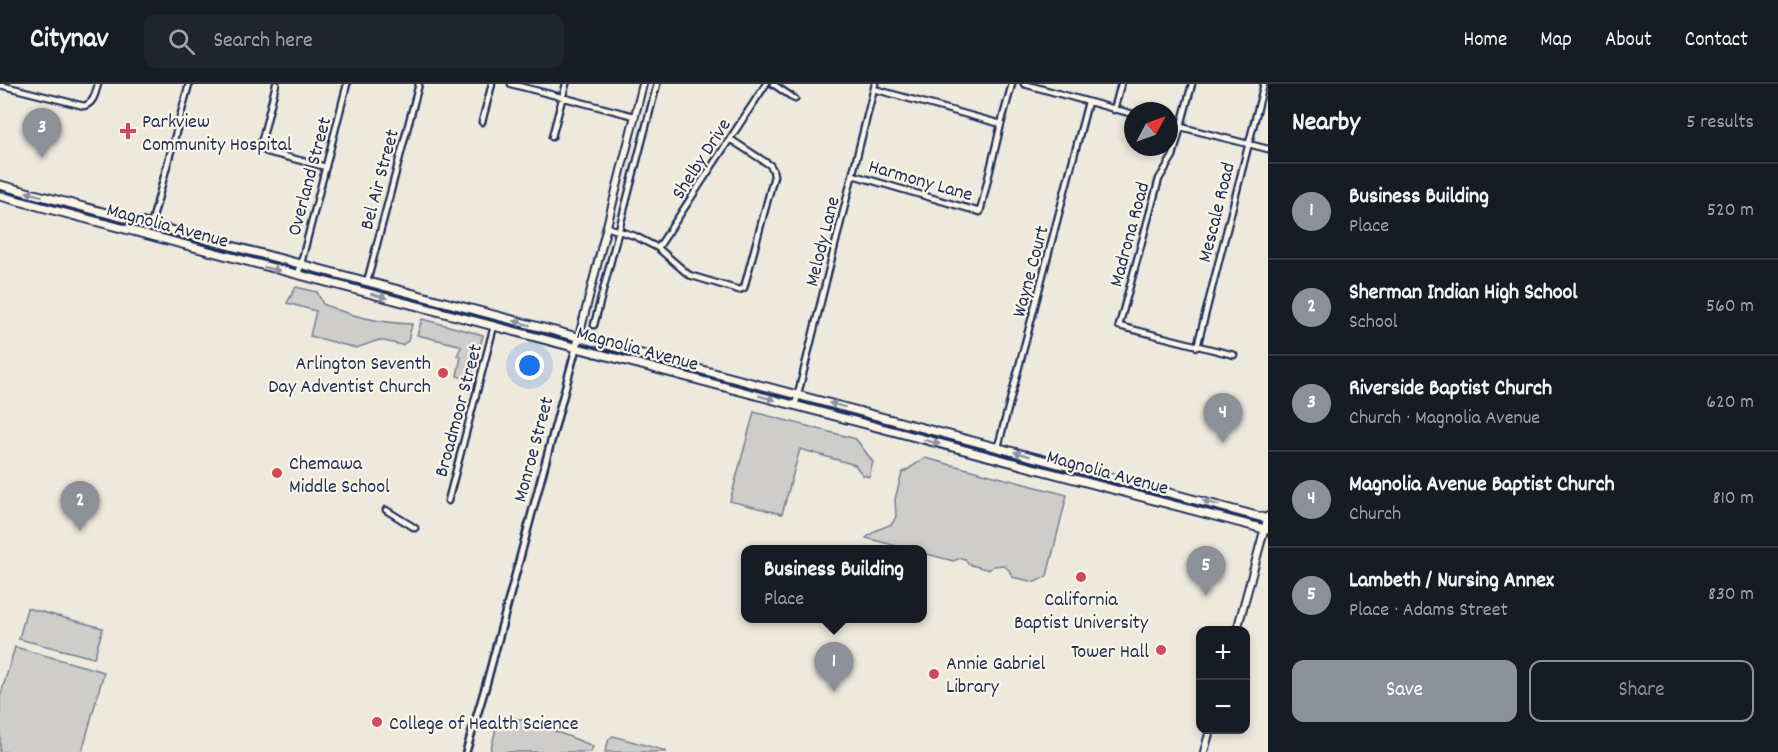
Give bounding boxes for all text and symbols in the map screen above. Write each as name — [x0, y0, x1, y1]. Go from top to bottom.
search box — [144, 14, 564, 68]
text: Citynav — [30, 21, 108, 61]
icon: search — [165, 25, 198, 58]
text: Search here — [213, 26, 313, 57]
text: Home — [1463, 26, 1507, 56]
text: Map — [1540, 26, 1572, 56]
text: About — [1605, 26, 1652, 56]
text: Contact — [1685, 26, 1748, 56]
north arrow — [1124, 102, 1178, 156]
text: Nearby — [1292, 105, 1360, 142]
pin: 3 — [22, 109, 62, 158]
place label: Parkview Community Hospital — [142, 109, 292, 160]
text: 5 results — [1686, 109, 1754, 137]
street label: Overland Street — [282, 114, 340, 239]
street label: Shelby Drive — [666, 114, 739, 206]
marker: Parkview Community Hospital — [119, 122, 137, 140]
street label: Bel Air Street — [354, 126, 408, 233]
street label: Harmony Lane — [865, 154, 976, 210]
street label: Mescale Road — [1192, 160, 1244, 266]
street label: Madrona Road — [1103, 179, 1158, 290]
text: Business Building — [1349, 182, 1489, 213]
one-way arrow — [25, 189, 43, 198]
street label: Melody Lane — [799, 194, 849, 290]
street label: Magnolia Avenue — [103, 197, 231, 257]
text: 1 — [1309, 197, 1314, 225]
text: 520 m — [1707, 197, 1754, 225]
text: Place — [1349, 213, 1389, 241]
street label: Wayne Court — [1006, 223, 1058, 321]
one-way arrow — [263, 264, 281, 274]
text: Sherman Indian High School — [1349, 278, 1578, 309]
one-way arrow — [370, 292, 388, 301]
text: 2 — [1307, 293, 1316, 321]
text: 560 m — [1706, 293, 1754, 321]
text: School — [1349, 309, 1398, 337]
one-way arrow — [513, 318, 531, 327]
street label: Magnolia Avenue — [573, 320, 701, 380]
street label: Broadmoor Street — [429, 341, 491, 480]
place label: Arlington Seventh Day Adventist Church — [268, 351, 431, 402]
your location — [515, 351, 544, 380]
marker: Arlington Seventh Day Adventist Church — [436, 366, 450, 380]
text: Riverside Baptist Church — [1349, 374, 1552, 405]
text: 3 — [1307, 389, 1316, 417]
text: 620 m — [1706, 389, 1754, 417]
street label: Monroe Street — [507, 394, 562, 506]
one-way arrow — [758, 394, 776, 404]
pin: 4 — [1204, 394, 1242, 443]
one-way arrow — [828, 400, 847, 410]
text: Church · Magnolia Avenue — [1349, 405, 1540, 433]
one-way arrow — [923, 438, 941, 447]
street label: Magnolia Avenue — [1043, 444, 1171, 504]
one-way arrow — [1013, 448, 1031, 458]
place label: Chemawa Middle School — [289, 451, 390, 502]
marker: Chemawa Middle School — [270, 466, 284, 480]
text: Magnolia Avenue Baptist Church — [1349, 470, 1615, 501]
pin: 2 — [60, 482, 100, 531]
text: 4 — [1307, 485, 1316, 513]
text: 810 m — [1712, 485, 1754, 513]
one-way arrow — [1202, 498, 1220, 508]
text: Church — [1349, 501, 1401, 529]
popup — [741, 545, 927, 623]
pin: 5 — [1186, 546, 1226, 596]
text: Business Building — [764, 555, 904, 586]
text: Lambeth / Nursing Annex — [1349, 566, 1554, 597]
marker: California Baptist University — [1074, 570, 1088, 584]
text: 5 — [1307, 581, 1316, 609]
text: 830 m — [1708, 581, 1754, 609]
text: Place — [764, 586, 804, 614]
place label: California Baptist University — [1014, 587, 1149, 638]
text: Place · Adams Street — [1349, 597, 1508, 625]
map controls — [1196, 626, 1250, 734]
button: + — [1196, 626, 1250, 680]
place label: Tower Hall — [1071, 639, 1149, 667]
pin: 1 — [814, 642, 854, 692]
marker: Tower Hall — [1154, 643, 1168, 657]
place label: Annie Gabriel Library — [946, 651, 1045, 702]
button: Save — [1292, 660, 1517, 722]
button: Share — [1529, 660, 1754, 722]
marker: Annie Gabriel Library — [927, 667, 941, 681]
button: − — [1196, 680, 1250, 734]
place label: College of Health Science — [389, 711, 579, 739]
marker: College of Health Science — [370, 715, 384, 729]

